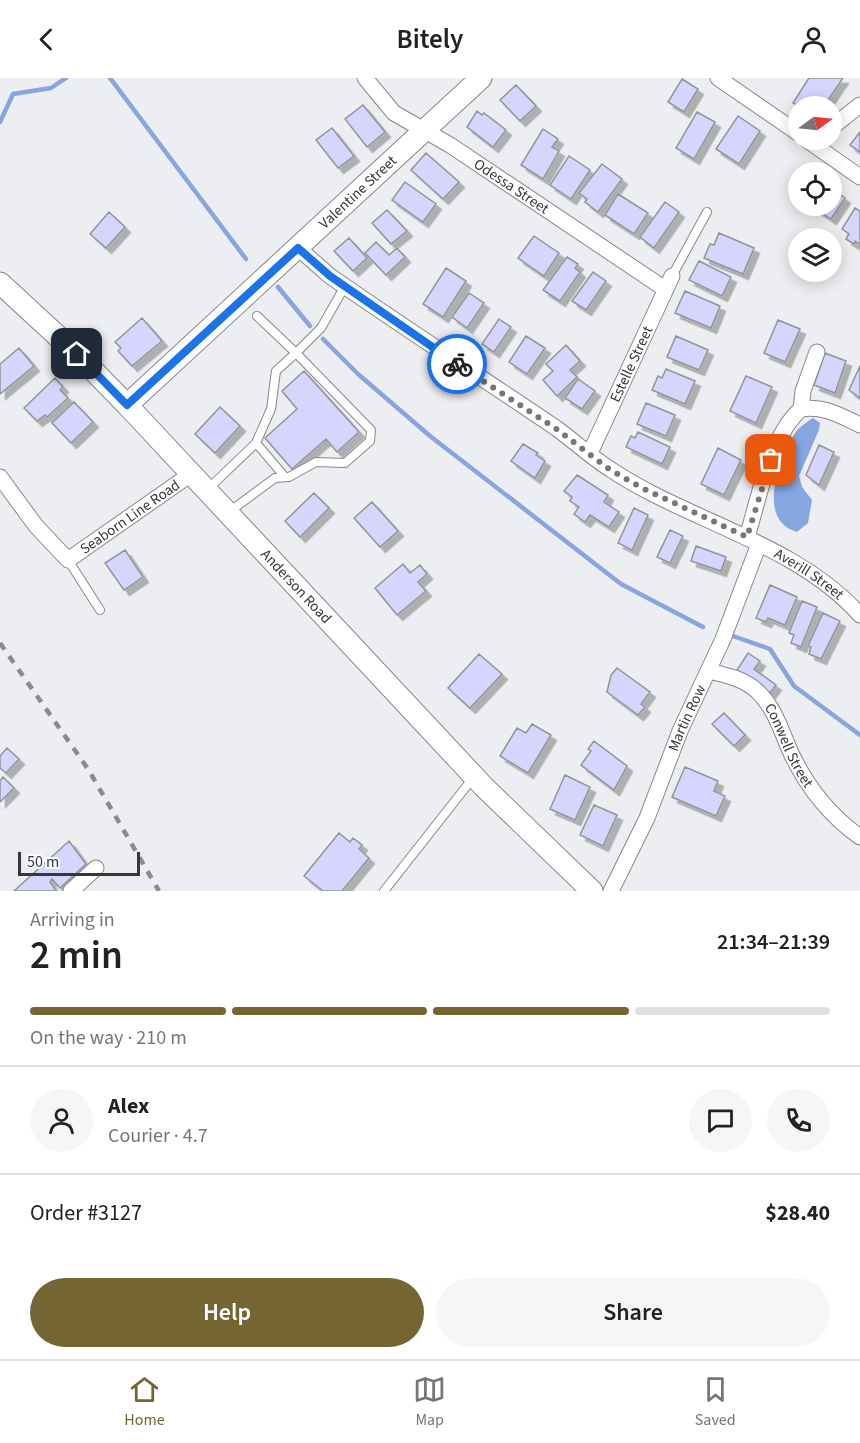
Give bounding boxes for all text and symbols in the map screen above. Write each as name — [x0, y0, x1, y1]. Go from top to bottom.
text: Bitely — [397, 20, 463, 59]
icon: back — [30, 23, 63, 56]
icon: person — [797, 23, 830, 56]
north arrow — [788, 96, 842, 150]
map controls — [788, 96, 842, 282]
street label: Valentine Street — [314, 151, 402, 234]
street label: Odessa Street — [469, 154, 553, 219]
button: locate — [788, 162, 842, 216]
button: layers — [788, 228, 842, 282]
street label: Estelle Street — [605, 323, 658, 406]
pin — [51, 328, 102, 379]
courier — [427, 334, 487, 394]
icon: home — [60, 337, 93, 370]
icon: bike — [441, 348, 474, 381]
pin — [745, 434, 796, 485]
icon: bag — [754, 443, 787, 476]
street label: Seaborn Line Road — [76, 475, 184, 559]
street label: Averill Street — [770, 543, 848, 605]
street label: Anderson Road — [256, 544, 336, 628]
street label: Martin Row — [663, 681, 711, 754]
street label: Conwell Street — [759, 699, 818, 792]
scale bar — [18, 849, 140, 876]
text: 50 m — [27, 851, 59, 873]
text: Arriving in — [30, 906, 115, 934]
text: 21:34–21:39 — [717, 926, 830, 958]
text: 2 min — [30, 928, 123, 984]
text: On the way · 210 m — [30, 1024, 187, 1052]
button: person — [30, 1089, 93, 1152]
button: chat — [689, 1089, 752, 1152]
button: phone — [767, 1089, 830, 1152]
text: Alex — [108, 1090, 149, 1122]
text: Courier · 4.7 — [108, 1122, 208, 1150]
text: Order #3127 — [30, 1197, 142, 1229]
text: $28.40 — [765, 1197, 830, 1229]
button: Help — [30, 1278, 424, 1347]
button: Share — [436, 1278, 830, 1347]
tab: Home — [124, 1373, 165, 1431]
tab: Map — [413, 1373, 446, 1431]
tab: Saved — [695, 1373, 736, 1431]

